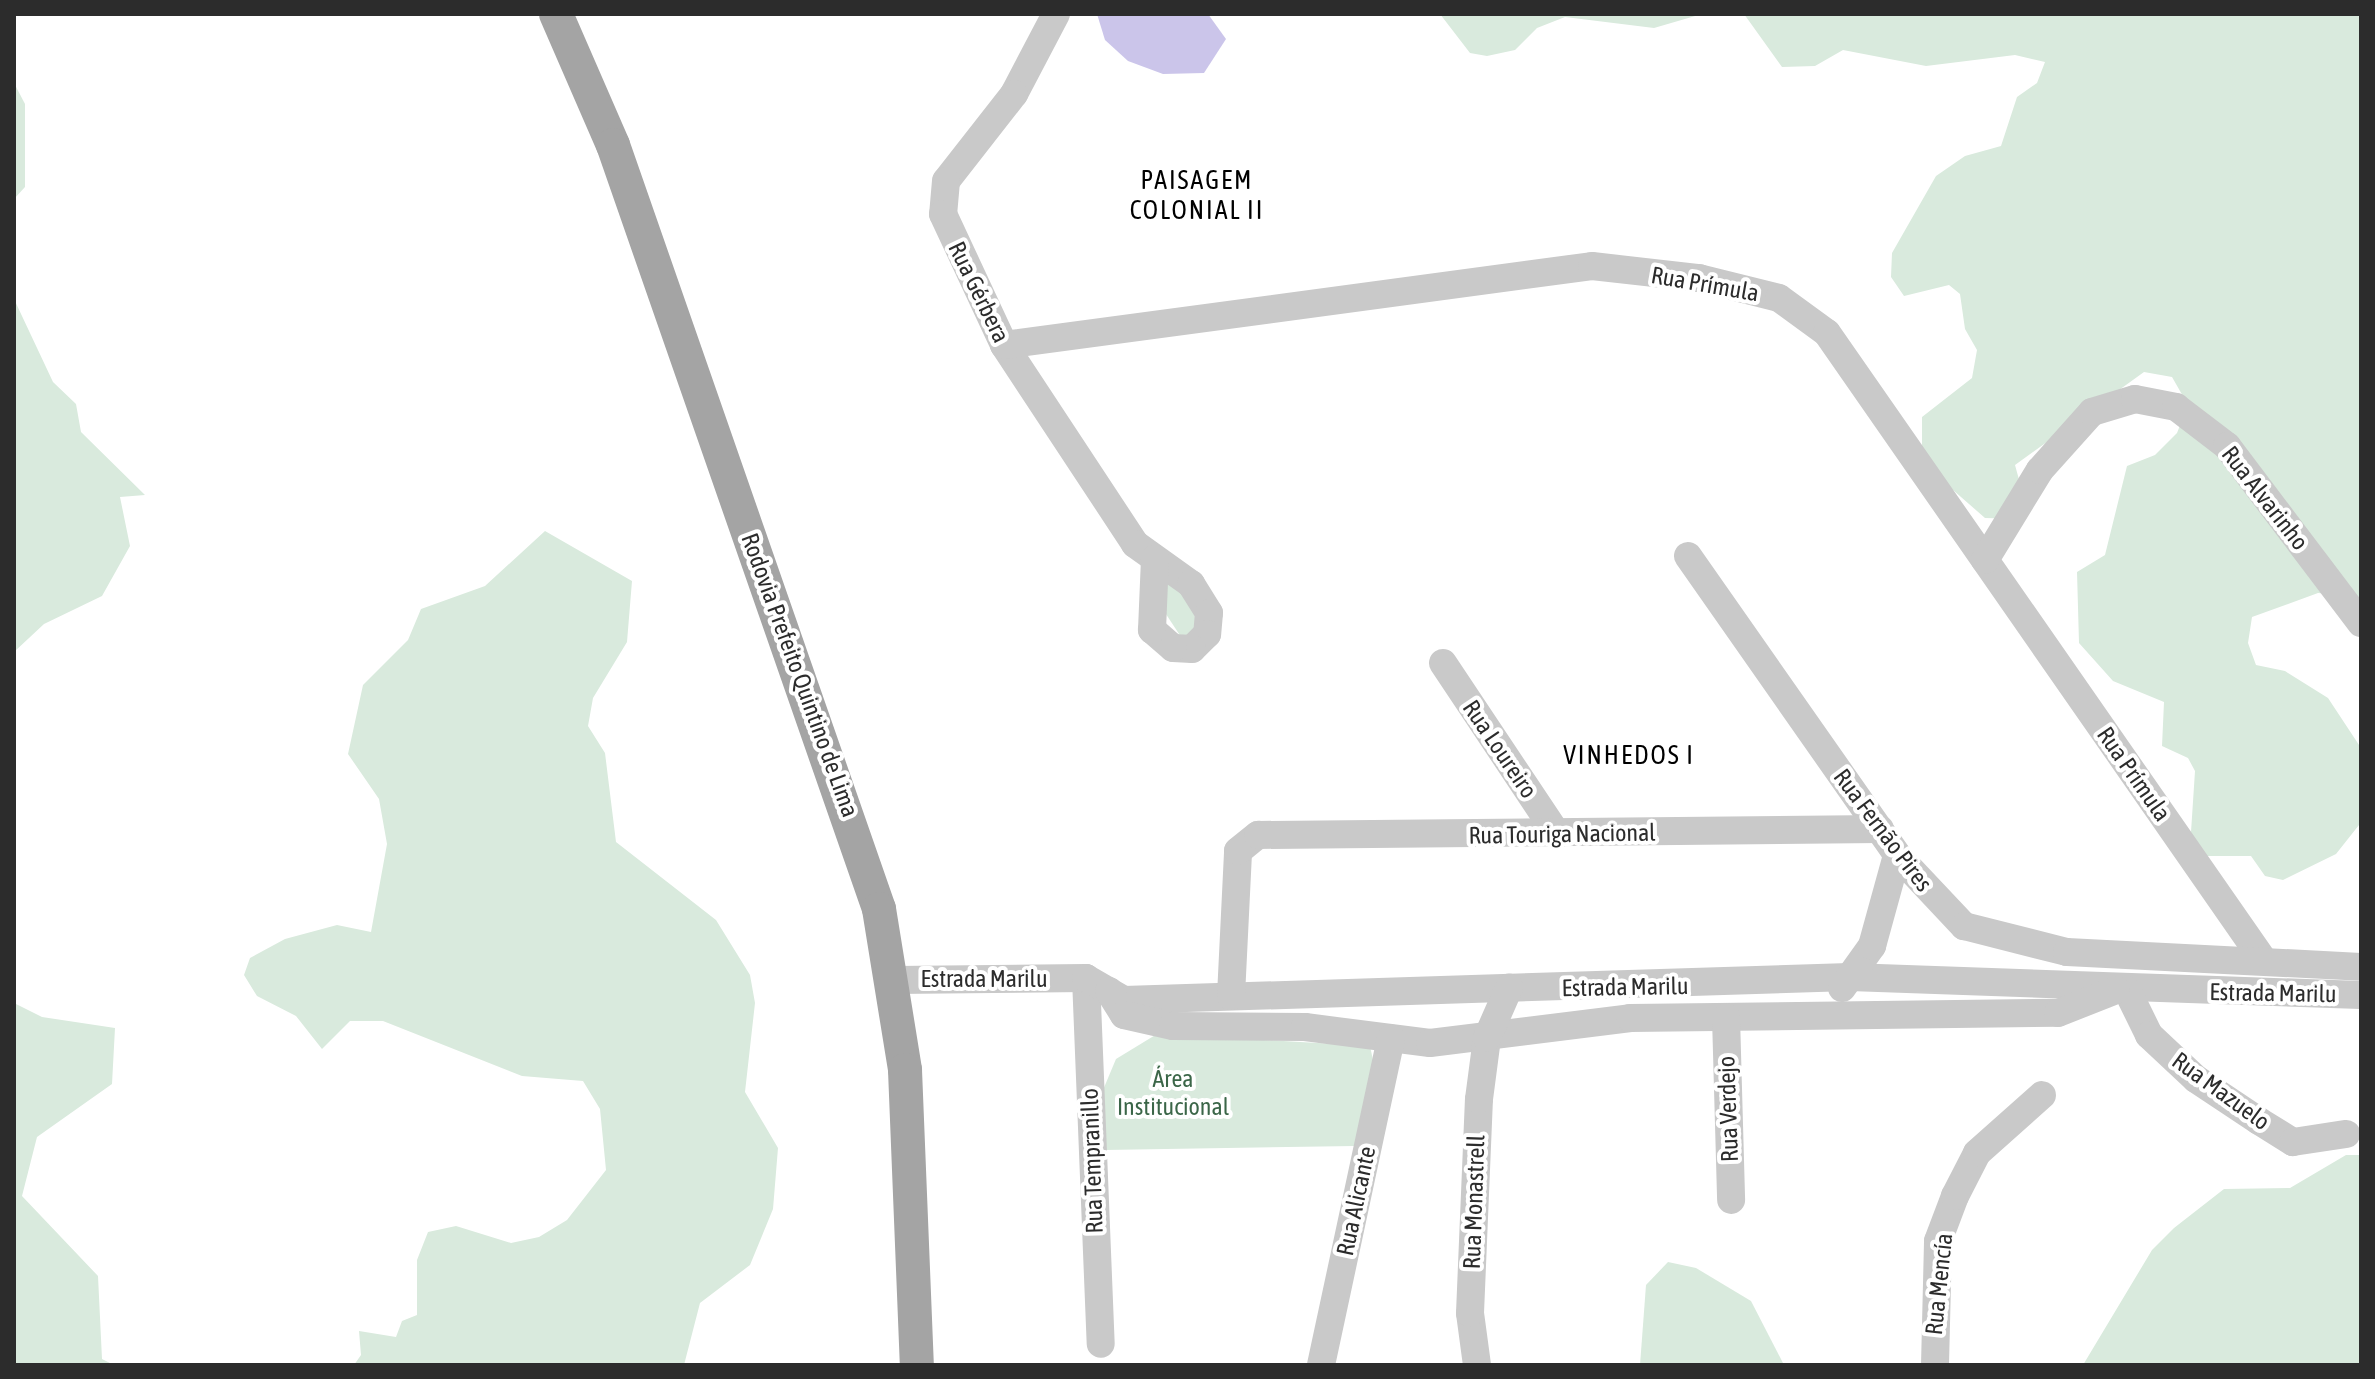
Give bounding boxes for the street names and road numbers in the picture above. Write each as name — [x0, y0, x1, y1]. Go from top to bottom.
street label: Rua Gérbera — [942, 237, 1016, 347]
street label: Rua Prímula — [1649, 260, 1761, 308]
street label: Rua Alvarinho — [2216, 440, 2314, 556]
street label: Rodovia Prefeito Quintino de Lima — [735, 529, 865, 821]
street label: Rua Loureiro — [1457, 694, 1543, 804]
street label: Rua Prímula — [2091, 721, 2177, 827]
street label: Rua Fernão Pires — [1828, 763, 1938, 897]
street label: Rua Touriga Nacional — [1468, 818, 1656, 850]
street label: Estrada Marilu — [921, 965, 1047, 993]
street label: Estrada Marilu — [1561, 971, 1689, 1003]
street label: Estrada Marilu — [2209, 977, 2337, 1009]
street label: Rua Mazuelo — [2166, 1046, 2276, 1136]
street label: Rua Verdejo — [1712, 1055, 1744, 1163]
street label: Rua Tempranillo — [1075, 1088, 1109, 1234]
street label: Rua Monastrell — [1457, 1134, 1491, 1270]
street label: Rua Alicante — [1330, 1144, 1382, 1258]
street label: Rua Mencía — [1919, 1232, 1959, 1336]

